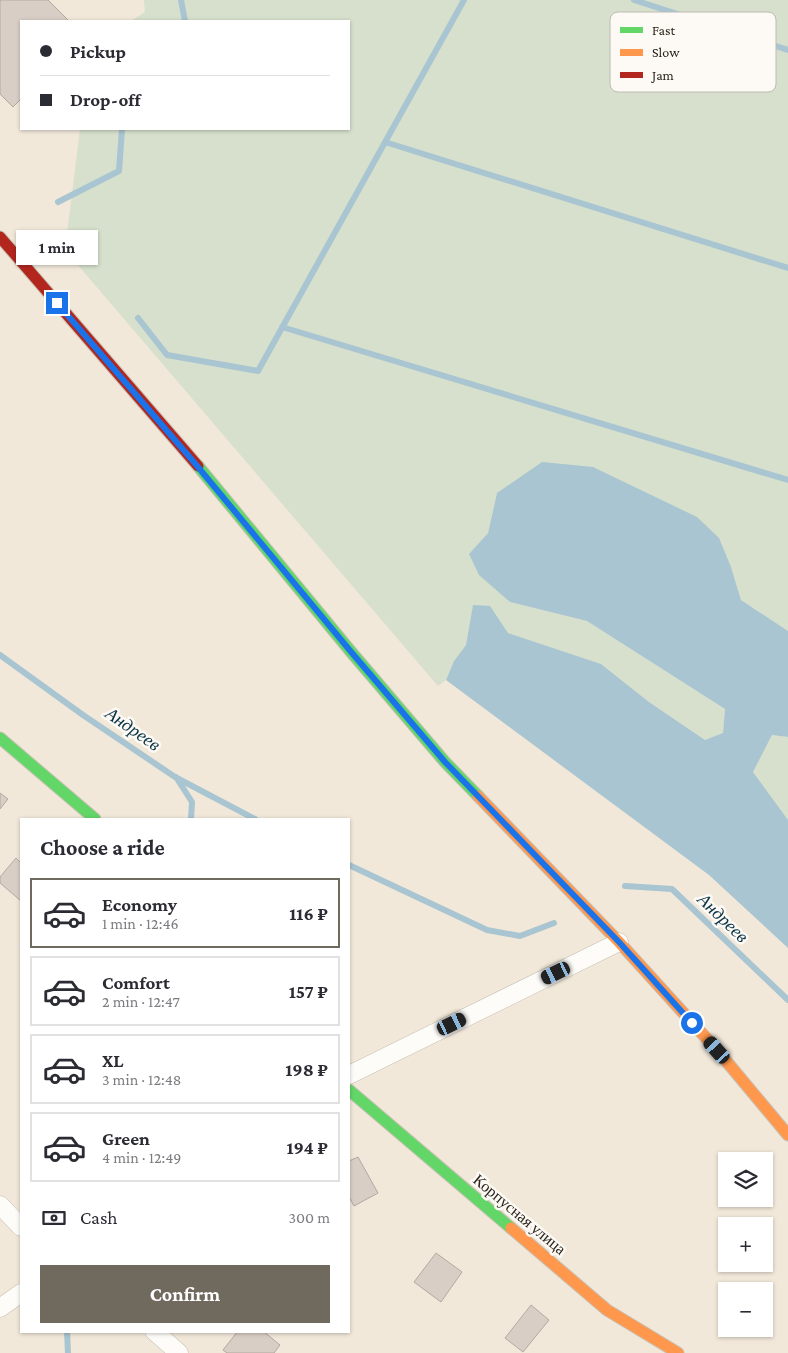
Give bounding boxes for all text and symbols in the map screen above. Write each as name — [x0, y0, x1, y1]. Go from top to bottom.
legend — [610, 12, 776, 92]
text: Fast — [652, 22, 676, 38]
text: Pickup — [70, 41, 126, 62]
text: Slow — [652, 44, 680, 60]
text: Jam — [650, 67, 674, 83]
text: Drop-off — [70, 89, 141, 110]
callout: 1 min — [16, 230, 98, 266]
text: 1 min — [39, 239, 75, 256]
route end — [46, 292, 68, 314]
water label: Андреев — [101, 703, 164, 755]
text: Choose a ride — [40, 835, 165, 860]
water label: Андреев — [693, 889, 752, 947]
icon: car — [42, 891, 87, 936]
text: Economy — [102, 894, 177, 915]
text: 116 ₽ — [289, 903, 328, 924]
text: 1 min · 12:46 — [102, 915, 179, 932]
car — [539, 960, 572, 986]
icon: car — [42, 969, 87, 1014]
text: Comfort — [102, 972, 170, 993]
text: 157 ₽ — [289, 981, 328, 1002]
text: 2 min · 12:47 — [102, 993, 180, 1010]
car — [435, 1011, 468, 1037]
route start — [681, 1012, 703, 1034]
car — [701, 1034, 732, 1066]
icon: car — [42, 1047, 87, 1092]
text: XL — [102, 1050, 124, 1071]
text: 198 ₽ — [285, 1059, 328, 1080]
text: 3 min · 12:48 — [102, 1071, 181, 1088]
icon: car — [42, 1125, 87, 1170]
text: Green — [102, 1128, 150, 1149]
text: 194 ₽ — [286, 1137, 328, 1158]
text: 4 min · 12:49 — [102, 1149, 181, 1166]
map controls — [718, 1152, 773, 1337]
button: layers — [718, 1152, 773, 1207]
street label: Корпусная улица — [469, 1171, 569, 1259]
icon: cash — [40, 1204, 68, 1232]
text: Cash — [80, 1207, 118, 1228]
text: 300 m — [288, 1209, 330, 1226]
button: + — [718, 1217, 773, 1272]
button: Confirm — [40, 1265, 330, 1323]
button: − — [718, 1282, 773, 1337]

